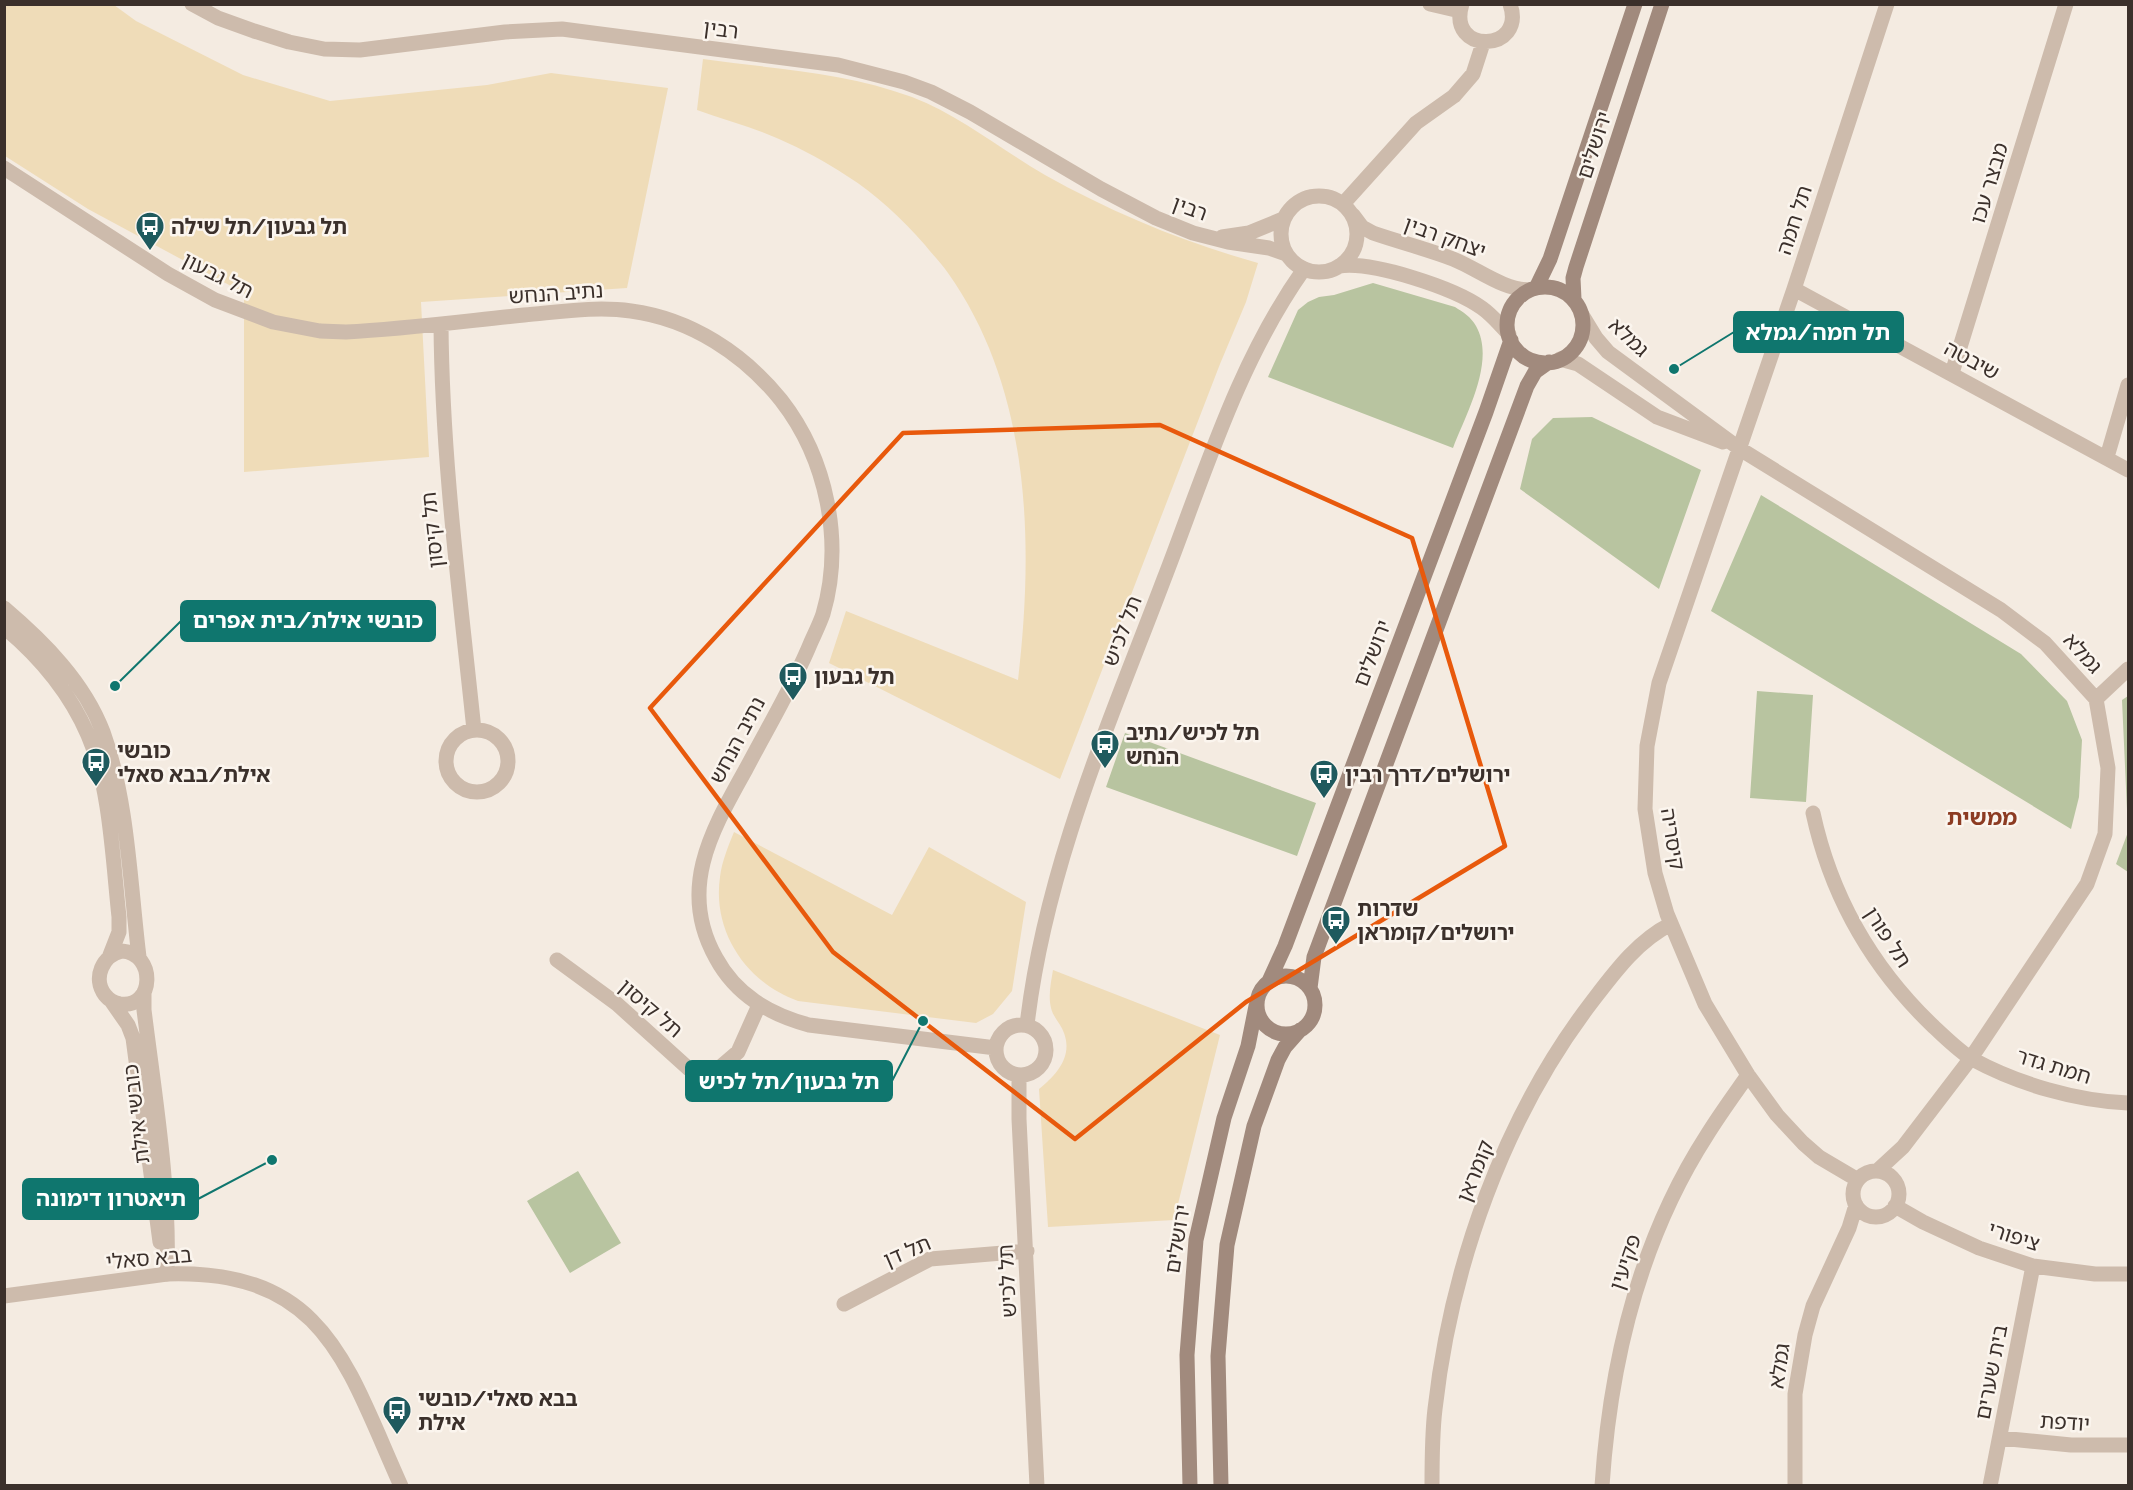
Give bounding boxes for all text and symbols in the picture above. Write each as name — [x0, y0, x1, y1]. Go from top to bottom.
street label: רבין — [702, 14, 740, 44]
street label: ירושלים — [1571, 108, 1617, 182]
street label: מבצר עכו — [1965, 139, 2013, 227]
street label: תל חמה — [1771, 182, 1817, 258]
street label: רבין — [1169, 190, 1211, 226]
bus stop icon: תל גבעון/תל שילה — [134, 210, 166, 252]
street label: יצחק רבין — [1401, 211, 1489, 263]
place label: תל גבעון/תל שילה — [171, 214, 347, 239]
street label: תל גבעון — [178, 247, 258, 303]
street label: נתיב הנחש — [508, 277, 604, 309]
street label: גמלא — [1604, 312, 1654, 362]
callout: תל חמה/גמלא — [1734, 312, 1903, 352]
text: תל חמה/גמלא — [1746, 319, 1890, 345]
street label: שיבטה — [1940, 335, 2004, 385]
street label: תל קיסון — [416, 491, 448, 569]
street label: תל לכיש — [1097, 592, 1147, 670]
callout: כובשי אילת/בית אפרים — [181, 601, 435, 641]
text: כובשי אילת/בית אפרים — [193, 607, 423, 633]
street label: ירושלים — [1348, 616, 1396, 690]
street label: גמלא — [2058, 628, 2108, 678]
bus stop icon: תל גבעון — [777, 660, 809, 702]
place label: תל גבעון — [814, 664, 895, 689]
street label: נתיב הנחש — [704, 692, 770, 788]
place label: תל לכיש/נתיב הנחש — [1126, 720, 1260, 769]
bus stop icon: תל לכיש/נתיב הנחש — [1089, 728, 1121, 770]
place label: כובשי אילת/בבא סאלי — [117, 738, 270, 787]
bus stop icon: כובשי אילת/בבא סאלי — [80, 746, 112, 788]
bus stop icon: ירושלים/דרך רבין — [1308, 758, 1340, 800]
place label: ירושלים/דרך רבין — [1345, 762, 1511, 787]
district label: ממשית — [1947, 804, 2017, 830]
street label: קיסריה — [1656, 806, 1690, 872]
place label: שדרות ירושלים/קומראן — [1357, 896, 1515, 945]
street label: תל פורן — [1859, 902, 1917, 972]
bus stop icon: שדרות ירושלים/קומראן — [1320, 904, 1352, 946]
street label: תל קיסון — [614, 973, 688, 1043]
street label: חמת גדר — [2014, 1043, 2094, 1089]
callout: תל גבעון/תל לכיש — [686, 1061, 892, 1101]
street label: כובשי אילת — [117, 1063, 155, 1165]
text: תל גבעון/תל לכיש — [698, 1068, 880, 1094]
street label: קומראן — [1451, 1136, 1499, 1206]
callout: תיאטרון דימונה — [23, 1179, 198, 1219]
text: תיאטרון דימונה — [36, 1185, 186, 1211]
street label: ירושלים — [1159, 1203, 1195, 1275]
street label: ציפורי — [1985, 1216, 2043, 1256]
street label: תל דן — [880, 1230, 934, 1272]
street label: פקיעין — [1604, 1231, 1646, 1293]
street label: בבא סאלי — [105, 1242, 193, 1274]
street label: תל לכיש — [993, 1244, 1021, 1318]
street label: בית שערים — [1970, 1322, 2012, 1422]
street label: גמלא — [1763, 1342, 1795, 1390]
place label: בבא סאלי/כובשי אילת — [418, 1386, 578, 1435]
bus stop icon: בבא סאלי/כובשי אילת — [381, 1394, 413, 1436]
street label: יודפת — [2039, 1408, 2091, 1436]

